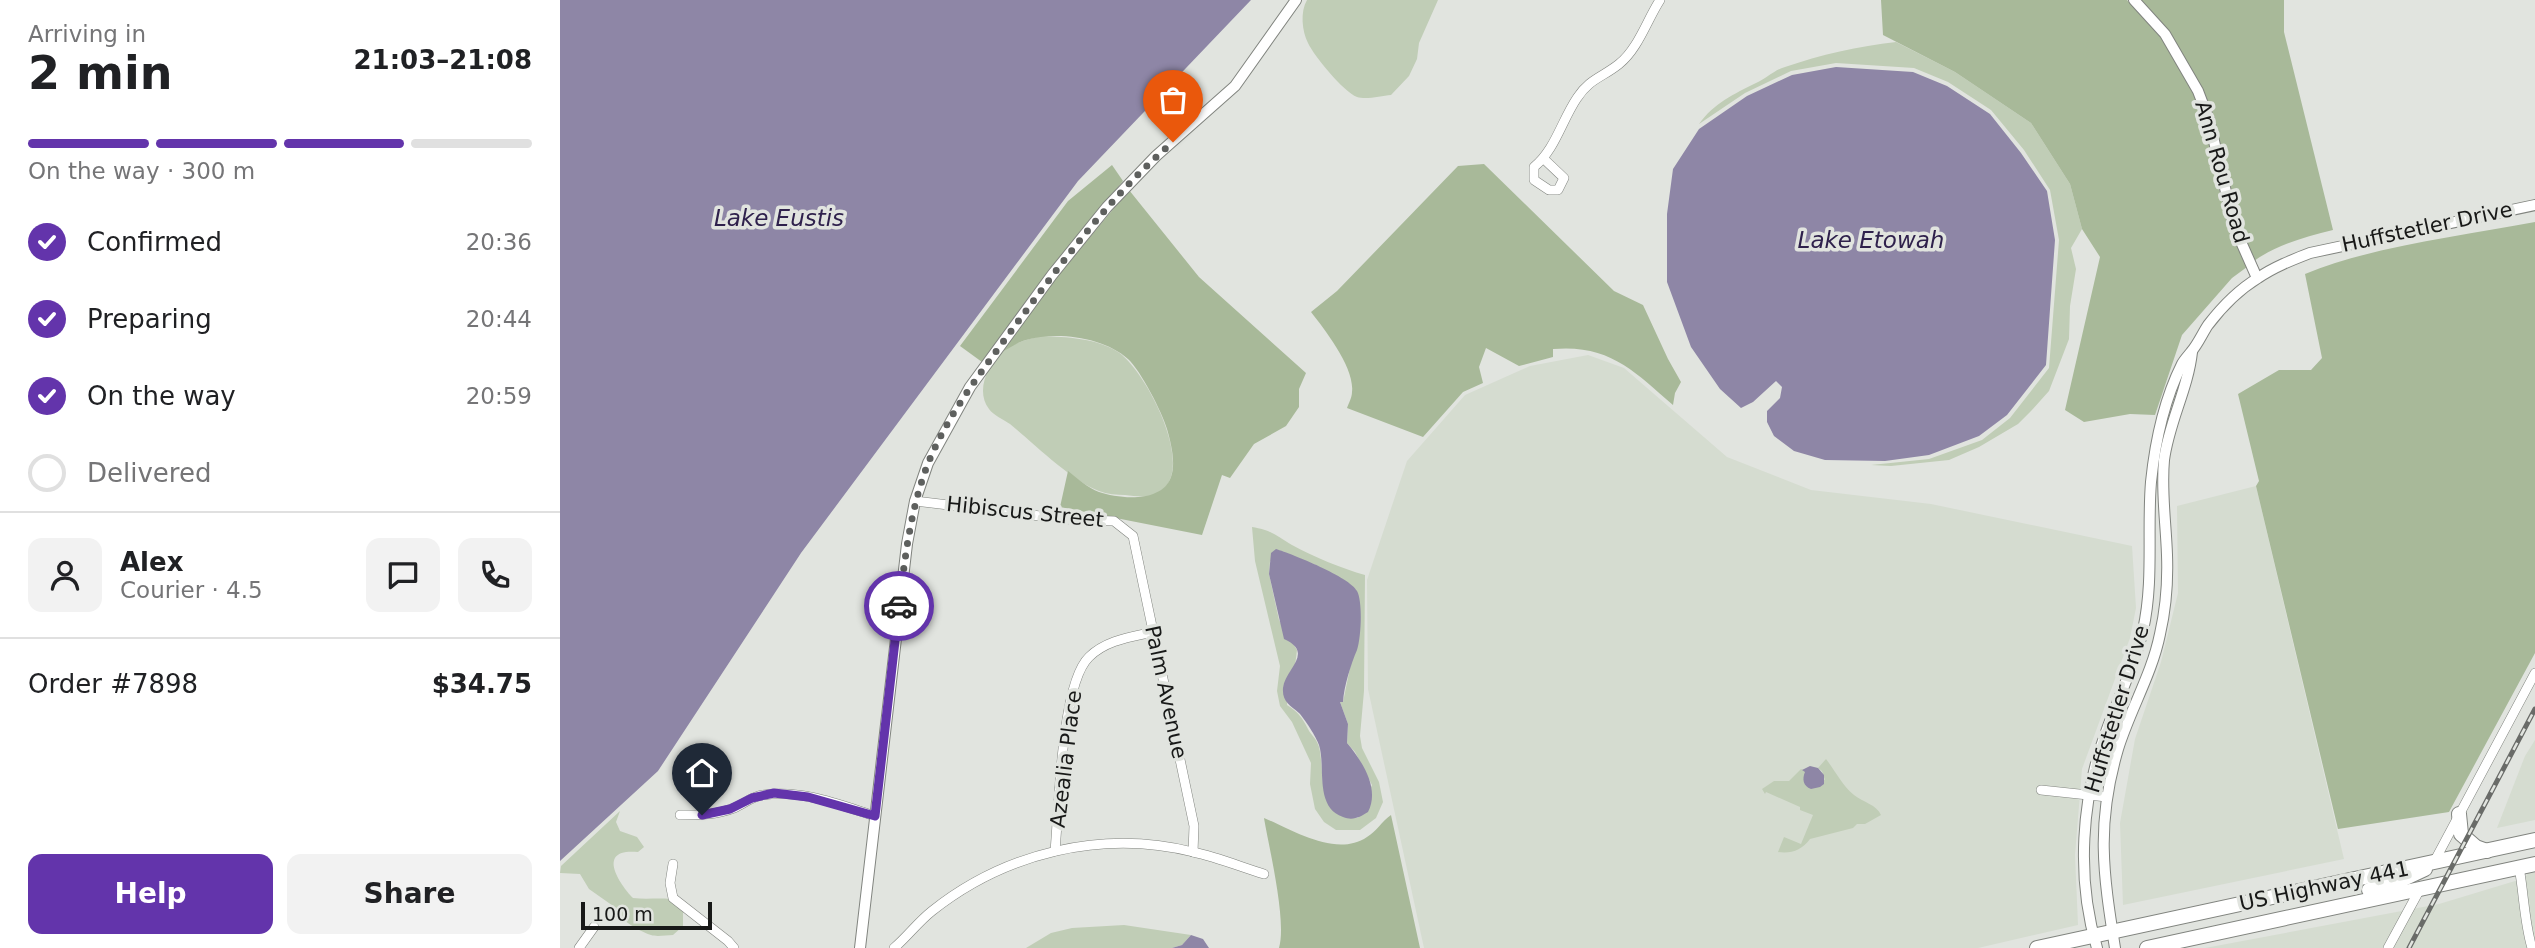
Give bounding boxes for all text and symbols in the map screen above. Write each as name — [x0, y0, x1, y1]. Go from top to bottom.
text: Arriving in — [28, 21, 146, 47]
text: 21:03–21:08 — [353, 45, 532, 75]
text: 2 min — [28, 46, 172, 100]
pin — [1143, 70, 1203, 142]
icon: bag — [1154, 81, 1192, 119]
street label: Ann Rou Road — [2190, 98, 2254, 246]
text: On the way · 300 m — [28, 158, 255, 184]
street label: Huffstetler Drive — [2339, 197, 2515, 257]
water label: Lake Eustis — [714, 205, 844, 231]
icon: check — [28, 223, 66, 261]
text: Confirmed — [87, 227, 222, 257]
water label: Lake Etowah — [1798, 227, 1944, 253]
text: 20:36 — [466, 229, 532, 255]
icon: check — [28, 300, 66, 338]
text: Preparing — [87, 304, 212, 334]
text: 20:44 — [466, 306, 532, 332]
icon: check — [28, 377, 66, 415]
text: On the way — [87, 381, 236, 411]
text: 20:59 — [466, 383, 532, 409]
text: Delivered — [87, 458, 211, 488]
street label: Hibiscus Street — [945, 492, 1105, 532]
button: person — [28, 538, 102, 612]
button: chat — [366, 538, 440, 612]
button: phone — [458, 538, 532, 612]
text: Alex — [120, 547, 183, 577]
courier — [864, 571, 934, 641]
text: Courier · 4.5 — [120, 577, 263, 603]
icon: car — [880, 587, 918, 625]
street label: Huffstetler Drive — [2080, 622, 2154, 796]
street label: Palm Avenue — [1140, 623, 1192, 761]
text: Order #7898 — [28, 669, 198, 699]
text: $34.75 — [432, 669, 532, 699]
street label: Azealia Place — [1046, 689, 1086, 829]
pin — [672, 743, 732, 815]
icon: home — [683, 754, 721, 792]
button: Help — [28, 854, 273, 934]
button: Share — [287, 854, 532, 934]
street label: US Highway 441 — [2237, 856, 2411, 916]
scale bar — [581, 899, 712, 931]
text: 100 m — [592, 903, 653, 925]

